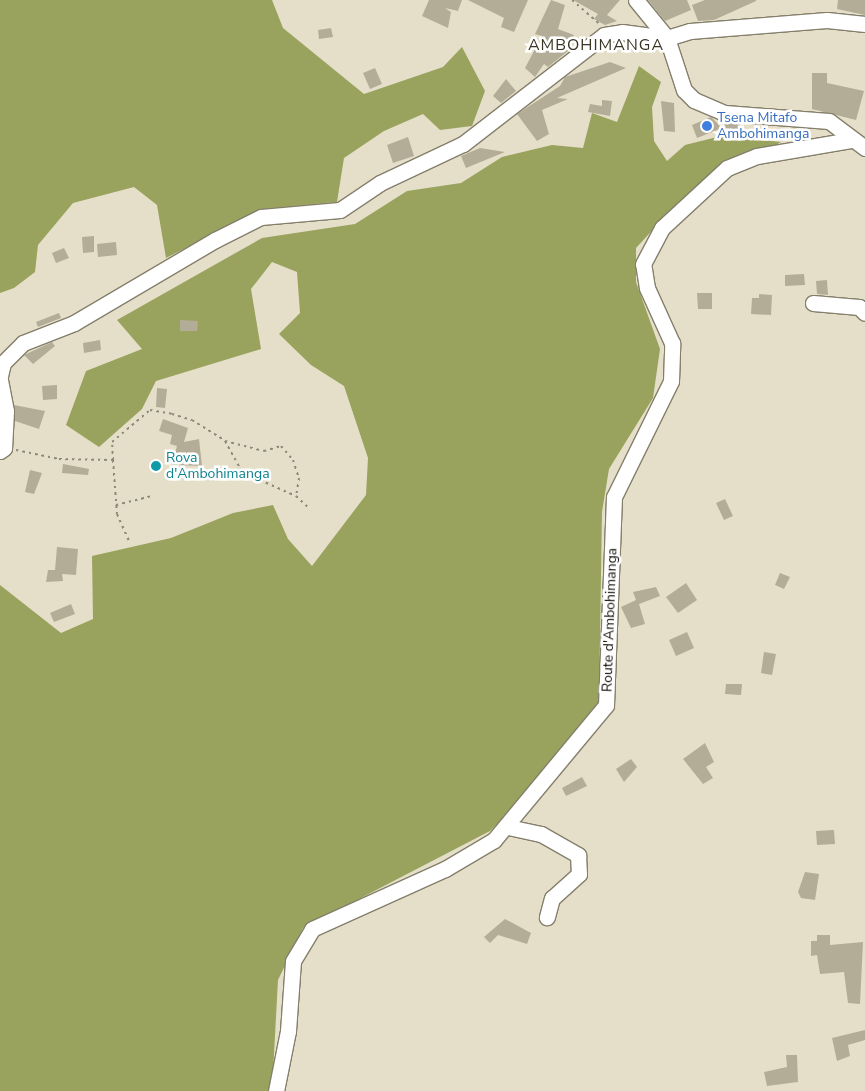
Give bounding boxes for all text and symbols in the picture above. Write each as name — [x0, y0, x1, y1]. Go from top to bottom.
district label: AMBOHIMANGA — [527, 35, 665, 55]
place label: Tsena Mitafo Ambohimanga — [717, 110, 809, 142]
marker: Tsena Mitafo Ambohimanga — [701, 120, 713, 132]
place label: Rova d'Ambohimanga — [166, 450, 270, 482]
marker: Rova d'Ambohimanga — [150, 460, 162, 472]
street label: Route d'Ambohimanga — [599, 548, 621, 692]

